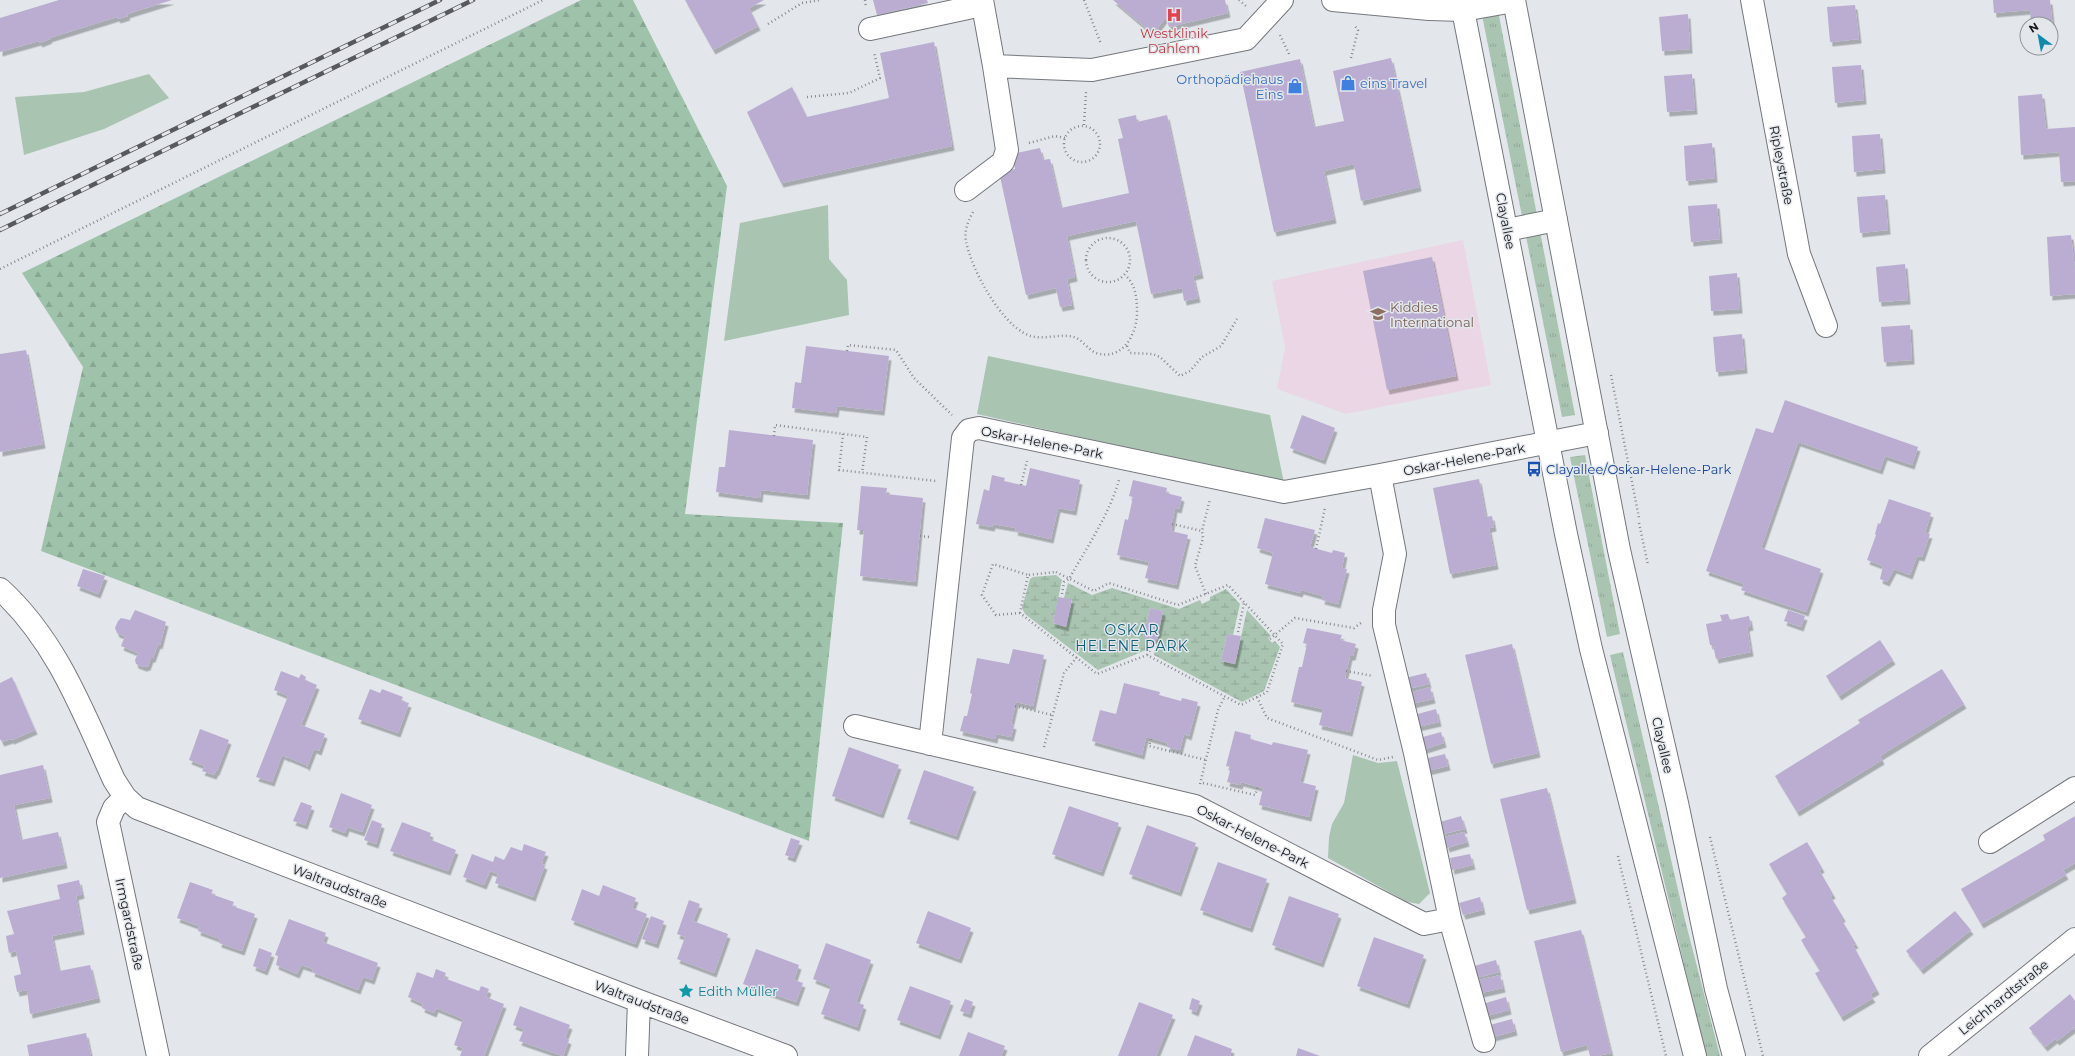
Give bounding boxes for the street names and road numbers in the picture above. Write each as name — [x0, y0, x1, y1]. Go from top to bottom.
street label: Ripleystraße — [1766, 124, 1798, 206]
street label: Clayallee — [1493, 191, 1519, 251]
street label: Oskar-Helene-Park — [980, 422, 1105, 462]
street label: Oskar-Helene-Park — [1402, 439, 1527, 479]
street label: Clayallee — [1649, 715, 1677, 775]
street label: Oskar-Helene-Park — [1194, 801, 1312, 871]
street label: Waltraudstraße — [290, 861, 390, 912]
street label: Irmgardstraße — [112, 876, 148, 972]
street label: Leichhardtstraße — [1955, 956, 2051, 1038]
street label: Waltraudstraße — [592, 977, 692, 1028]

